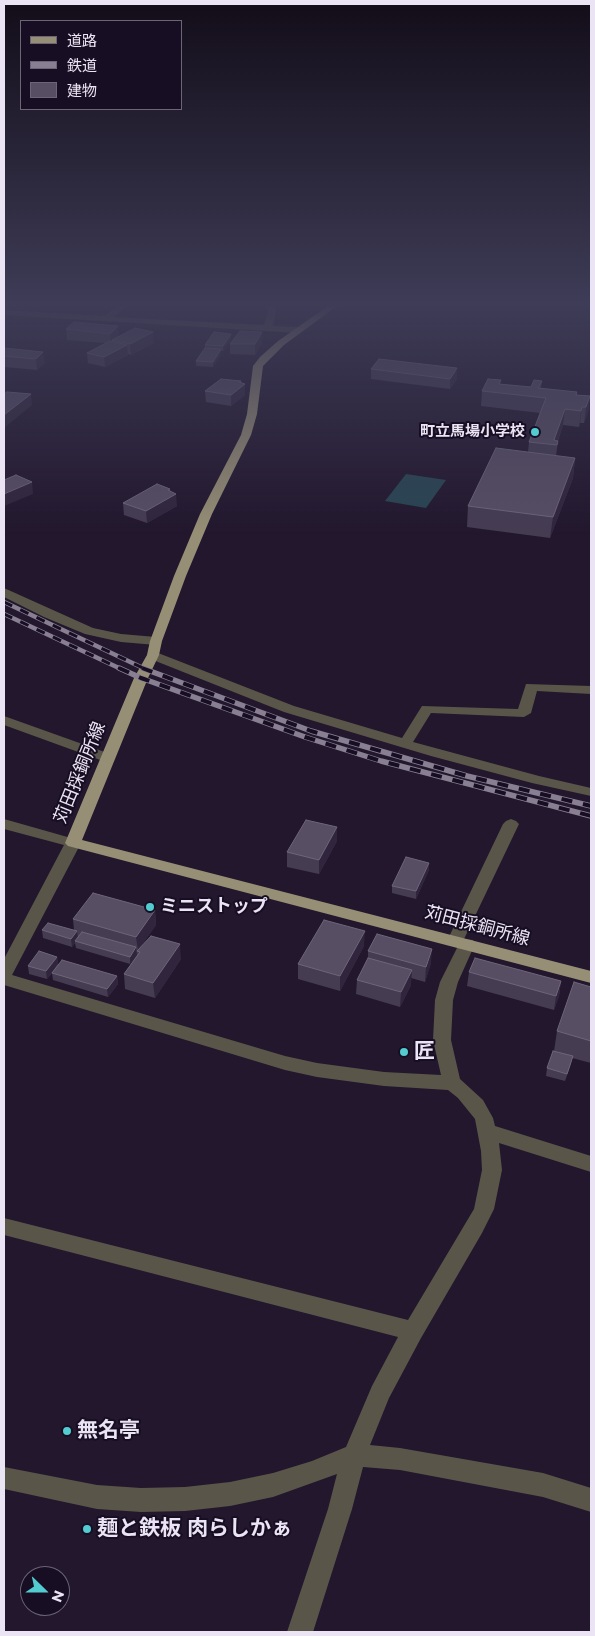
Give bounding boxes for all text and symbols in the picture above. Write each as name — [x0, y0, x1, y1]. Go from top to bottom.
legend — [20, 20, 182, 110]
text: 道路 — [67, 31, 97, 50]
text: 鉄道 — [67, 56, 97, 75]
text: 建物 — [67, 81, 97, 100]
place label: 町立馬場小学校 — [420, 423, 525, 441]
marker: 町立馬場小学校 — [529, 426, 541, 438]
street label: 苅田採銅所線 — [50, 719, 110, 827]
place label: ミニストップ — [160, 896, 268, 918]
marker: ミニストップ — [144, 901, 156, 913]
street label: 苅田採銅所線 — [422, 902, 532, 950]
place label: 匠 — [414, 1039, 435, 1065]
marker: 匠 — [398, 1046, 410, 1058]
place label: 無名亭 — [77, 1418, 140, 1444]
marker: 無名亭 — [61, 1425, 73, 1437]
place label: 麺と鉄板 肉らしかぁ — [97, 1516, 292, 1542]
marker: 麺と鉄板 肉らしかぁ — [81, 1523, 93, 1535]
north arrow — [20, 1566, 70, 1616]
text: N — [48, 1588, 68, 1605]

